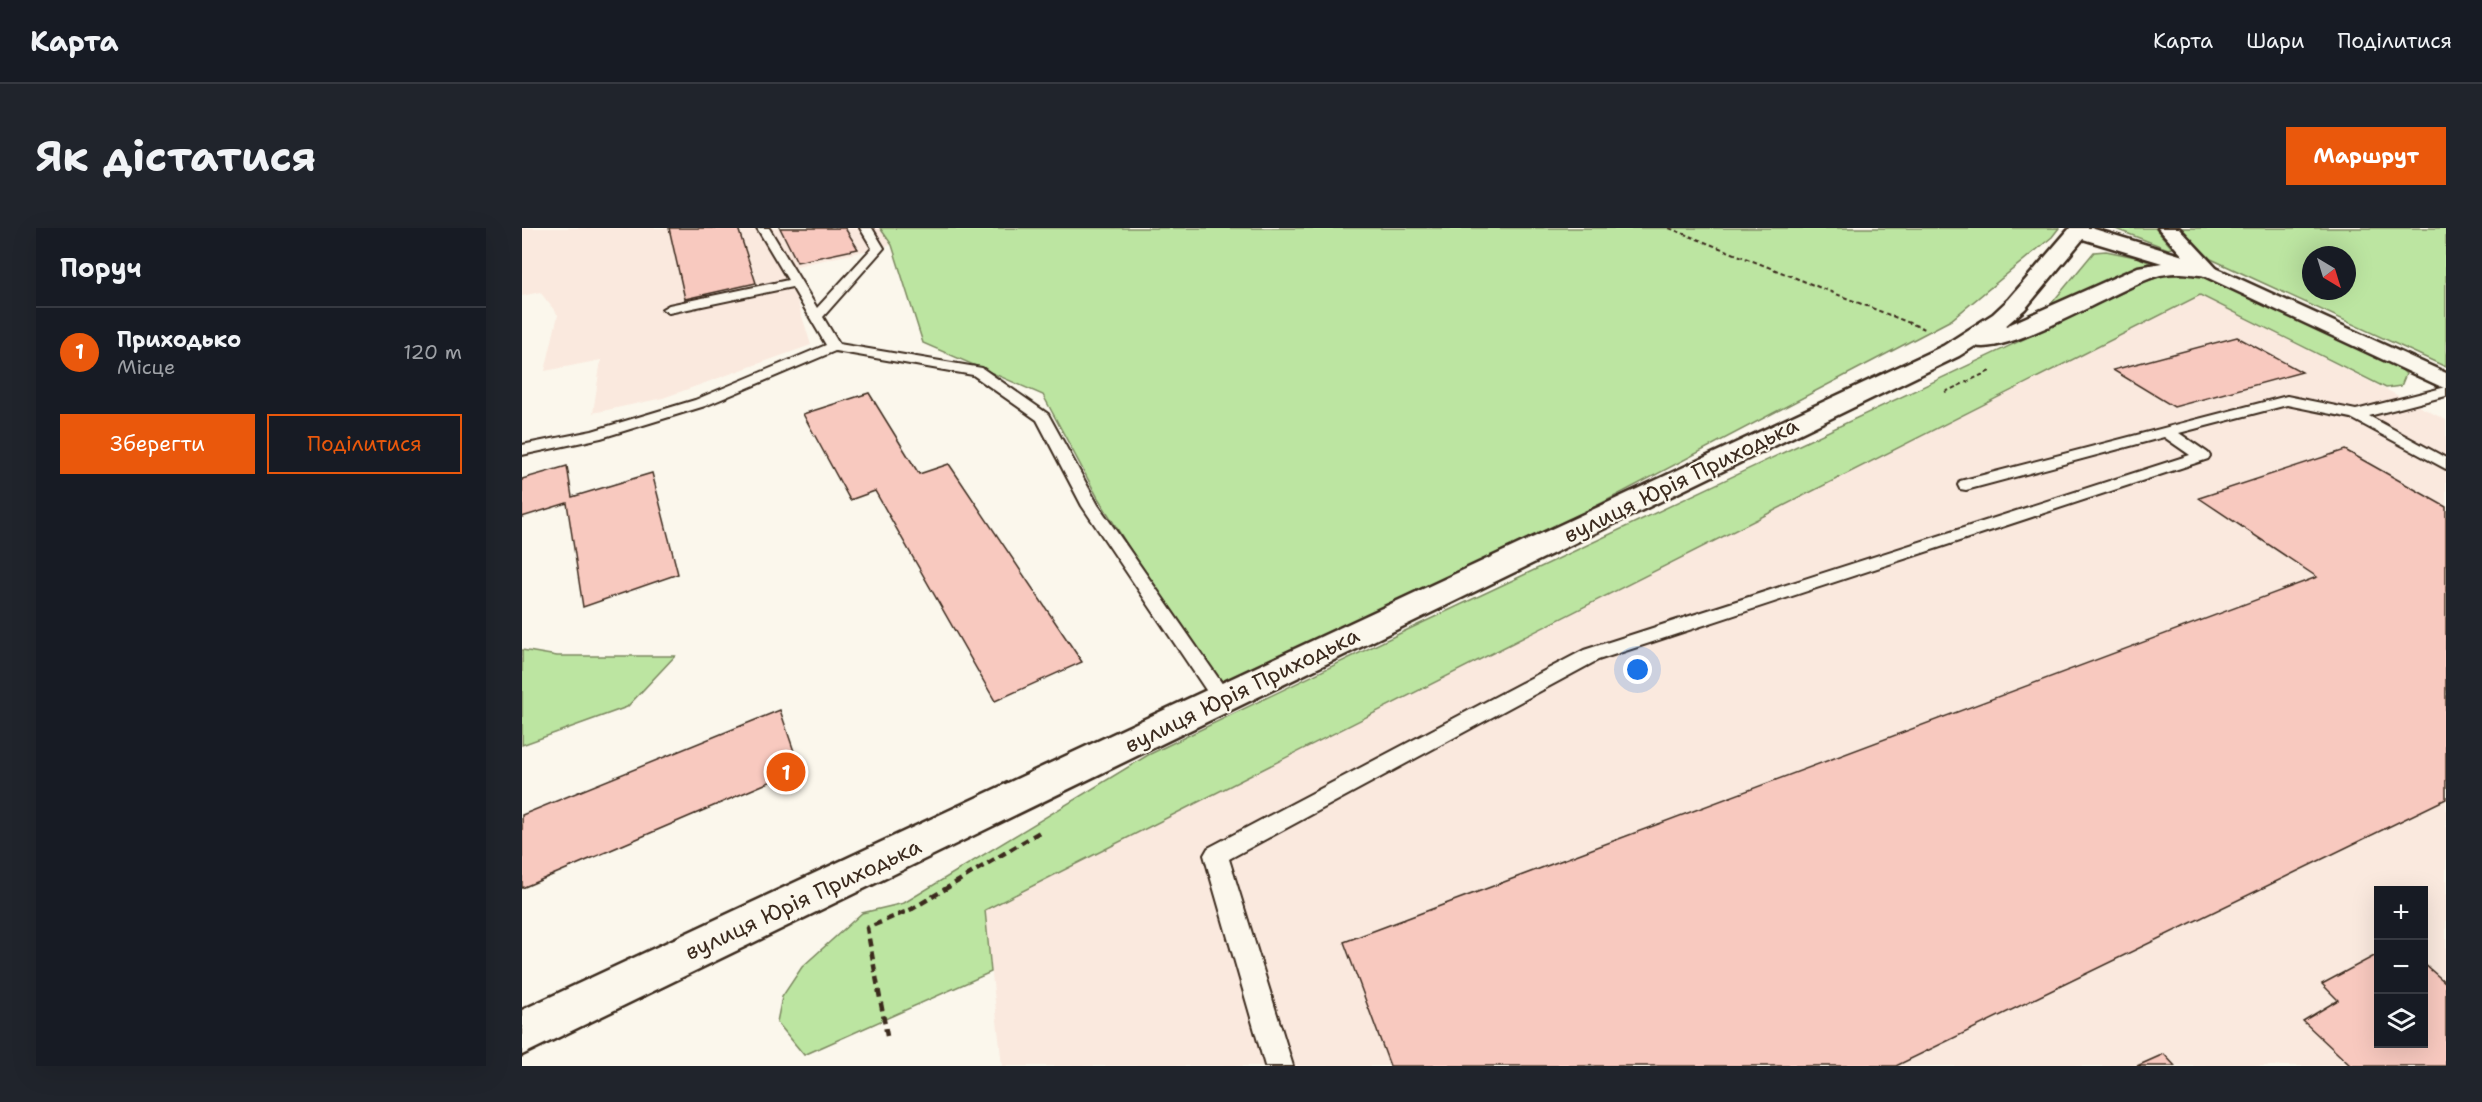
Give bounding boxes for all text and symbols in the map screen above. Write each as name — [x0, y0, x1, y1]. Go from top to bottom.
text: Карта — [30, 22, 119, 60]
text: Карта — [2153, 27, 2213, 55]
text: Шари — [2246, 27, 2304, 55]
text: Поділитися — [2337, 27, 2452, 55]
button: Маршрут — [2286, 127, 2446, 185]
text: Як дістатися — [36, 128, 316, 184]
north arrow — [2302, 246, 2356, 300]
text: Поруч — [60, 250, 142, 285]
text: Приходько — [117, 325, 241, 354]
text: 1 — [75, 339, 84, 365]
text: 120 m — [403, 339, 462, 365]
text: Місце — [117, 354, 175, 380]
street label: вулиця Юрія Приходька — [1559, 410, 1803, 550]
button: Зберегти — [60, 414, 255, 474]
button: Поділитися — [267, 414, 462, 474]
street label: вулиця Юрія Приходька — [1120, 620, 1364, 760]
your location — [1623, 655, 1652, 684]
pin: 1 — [766, 750, 806, 794]
street label: вулиця Юрія Приходька — [680, 831, 926, 967]
map controls — [2374, 886, 2428, 1048]
button: + — [2374, 886, 2428, 940]
button: − — [2374, 940, 2428, 994]
button: layers — [2374, 994, 2428, 1048]

